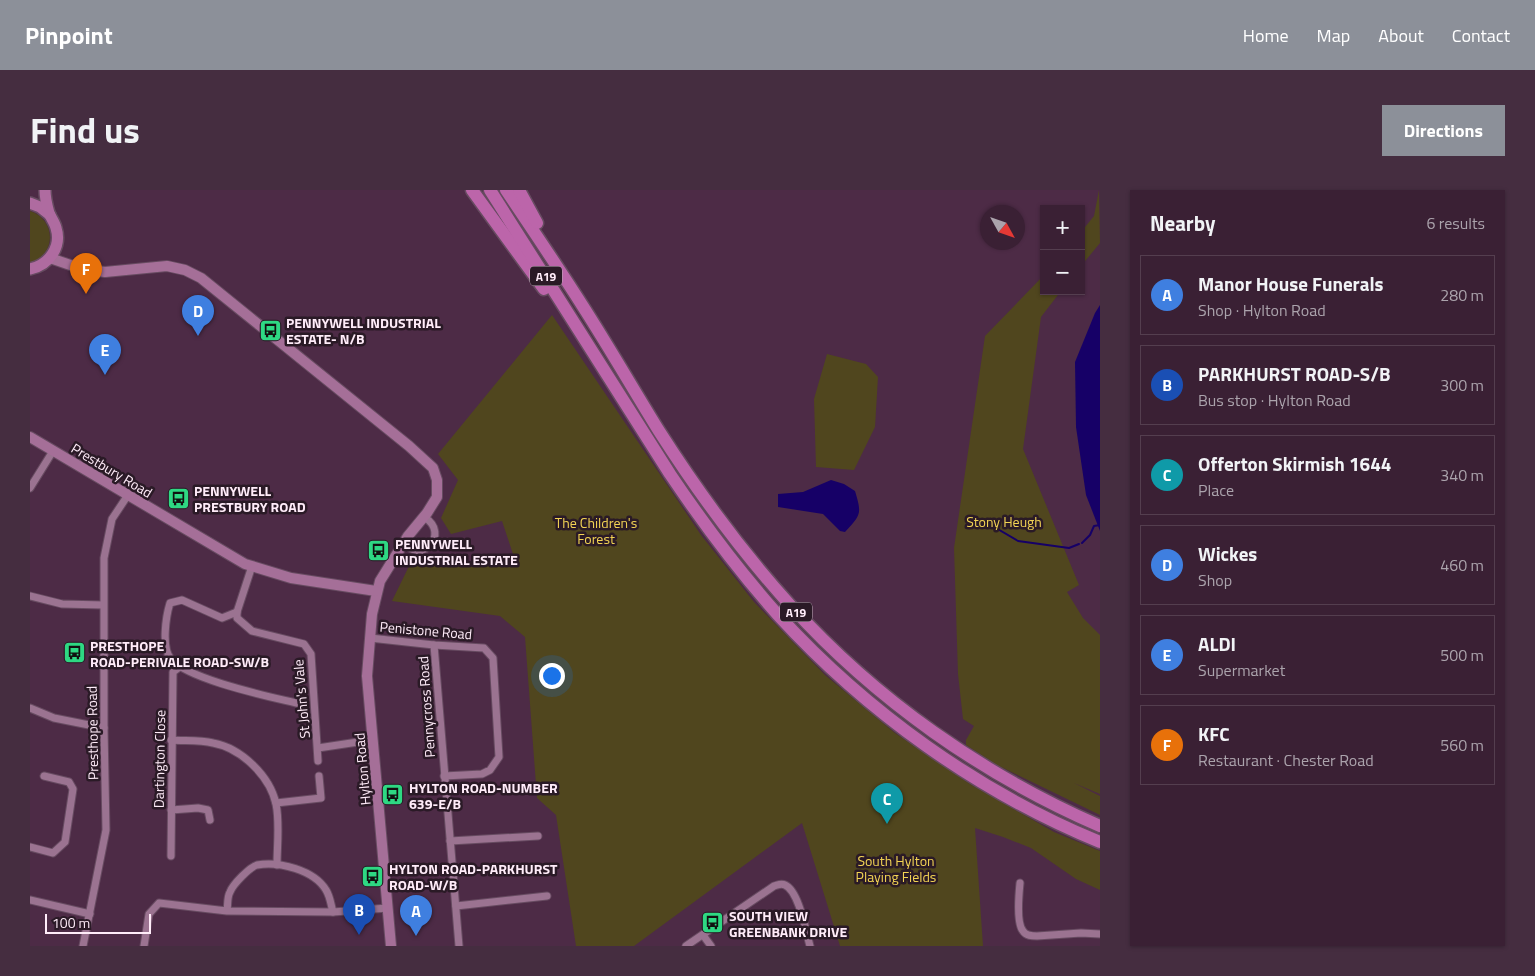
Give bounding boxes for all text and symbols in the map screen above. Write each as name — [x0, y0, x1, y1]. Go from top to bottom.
text: Pinpoint — [25, 17, 113, 53]
text: Home — [1243, 22, 1289, 49]
text: Map — [1317, 22, 1350, 49]
text: About — [1378, 22, 1424, 49]
text: Contact — [1452, 22, 1510, 49]
text: Find us — [30, 103, 140, 157]
button: Directions — [1382, 105, 1505, 156]
north arrow — [980, 205, 1025, 250]
map controls — [1040, 205, 1085, 295]
button: + — [1040, 205, 1085, 250]
text: Nearby — [1150, 207, 1215, 239]
text: 6 results — [1426, 211, 1485, 235]
button: − — [1040, 250, 1085, 295]
pin: F — [70, 253, 102, 294]
road number: A19 — [530, 266, 562, 285]
text: Manor House Funerals — [1198, 269, 1384, 298]
text: A — [1162, 283, 1172, 307]
text: 280 m — [1440, 283, 1484, 307]
pin: D — [182, 295, 214, 336]
text: Shop · Hylton Road — [1198, 298, 1326, 322]
place label: PENNYWELL INDUSTRIAL ESTATE- N/B — [286, 312, 441, 349]
bus stop icon: PENNYWELL INDUSTRIAL ESTATE- N/B — [258, 318, 282, 342]
pin: E — [89, 334, 121, 375]
text: PARKHURST ROAD-S/B — [1198, 359, 1391, 388]
text: B — [1162, 373, 1172, 397]
text: 300 m — [1440, 373, 1484, 397]
text: Bus stop · Hylton Road — [1198, 388, 1351, 412]
street label: Prestbury Road — [67, 437, 157, 503]
text: Offerton Skirmish 1644 — [1198, 449, 1392, 478]
text: C — [1163, 463, 1171, 487]
text: 340 m — [1440, 463, 1484, 487]
text: Place — [1198, 478, 1234, 502]
place label: PENNYWELL PRESTBURY ROAD — [194, 480, 306, 517]
bus stop icon: PENNYWELL PRESTBURY ROAD — [166, 486, 190, 510]
park label: Stony Heugh — [966, 511, 1042, 532]
park label: The Children's Forest — [555, 512, 637, 549]
place label: PENNYWELL INDUSTRIAL ESTATE — [395, 533, 518, 570]
bus stop icon: PENNYWELL INDUSTRIAL ESTATE — [367, 539, 391, 563]
text: Wickes — [1198, 539, 1257, 568]
text: D — [1162, 553, 1172, 577]
text: 460 m — [1440, 553, 1484, 577]
text: Shop — [1198, 568, 1232, 592]
road number: A19 — [780, 602, 812, 622]
street label: Penistone Road — [379, 616, 473, 644]
text: ALDI — [1198, 629, 1236, 658]
place label: PRESTHOPE ROAD-PERIVALE ROAD-SW/B — [90, 635, 269, 672]
bus stop icon: PRESTHOPE ROAD-PERIVALE ROAD-SW/B — [62, 641, 86, 665]
text: E — [1163, 643, 1171, 667]
text: 500 m — [1440, 643, 1484, 667]
street label: Pennycross Road — [412, 656, 440, 758]
text: Supermarket — [1198, 658, 1285, 682]
street label: St John's Vale — [287, 659, 315, 739]
your location — [539, 663, 565, 689]
street label: Presthope Road — [81, 686, 103, 780]
street label: Dartington Close — [148, 710, 170, 808]
text: KFC — [1198, 719, 1230, 748]
street label: Hylton Road — [348, 732, 376, 806]
text: F — [1163, 733, 1171, 757]
text: 560 m — [1440, 733, 1484, 757]
text: Restaurant · Chester Road — [1198, 748, 1374, 772]
place label: HYLTON ROAD-NUMBER 639-E/B — [409, 777, 558, 814]
bus stop icon: HYLTON ROAD-NUMBER 639-E/B — [381, 783, 405, 807]
pin: C — [871, 783, 903, 824]
park label: South Hylton Playing Fields — [856, 850, 936, 887]
place label: HYLTON ROAD-PARKHURST ROAD-W/B — [389, 858, 558, 895]
bus stop icon: HYLTON ROAD-PARKHURST ROAD-W/B — [361, 864, 385, 888]
pin: B — [343, 894, 375, 935]
pin: A — [400, 895, 432, 936]
place label: SOUTH VIEW GREENBANK DRIVE — [729, 905, 847, 942]
scale bar — [45, 911, 151, 934]
bus stop icon: SOUTH VIEW GREENBANK DRIVE — [701, 911, 725, 935]
text: 100 m — [52, 912, 90, 933]

